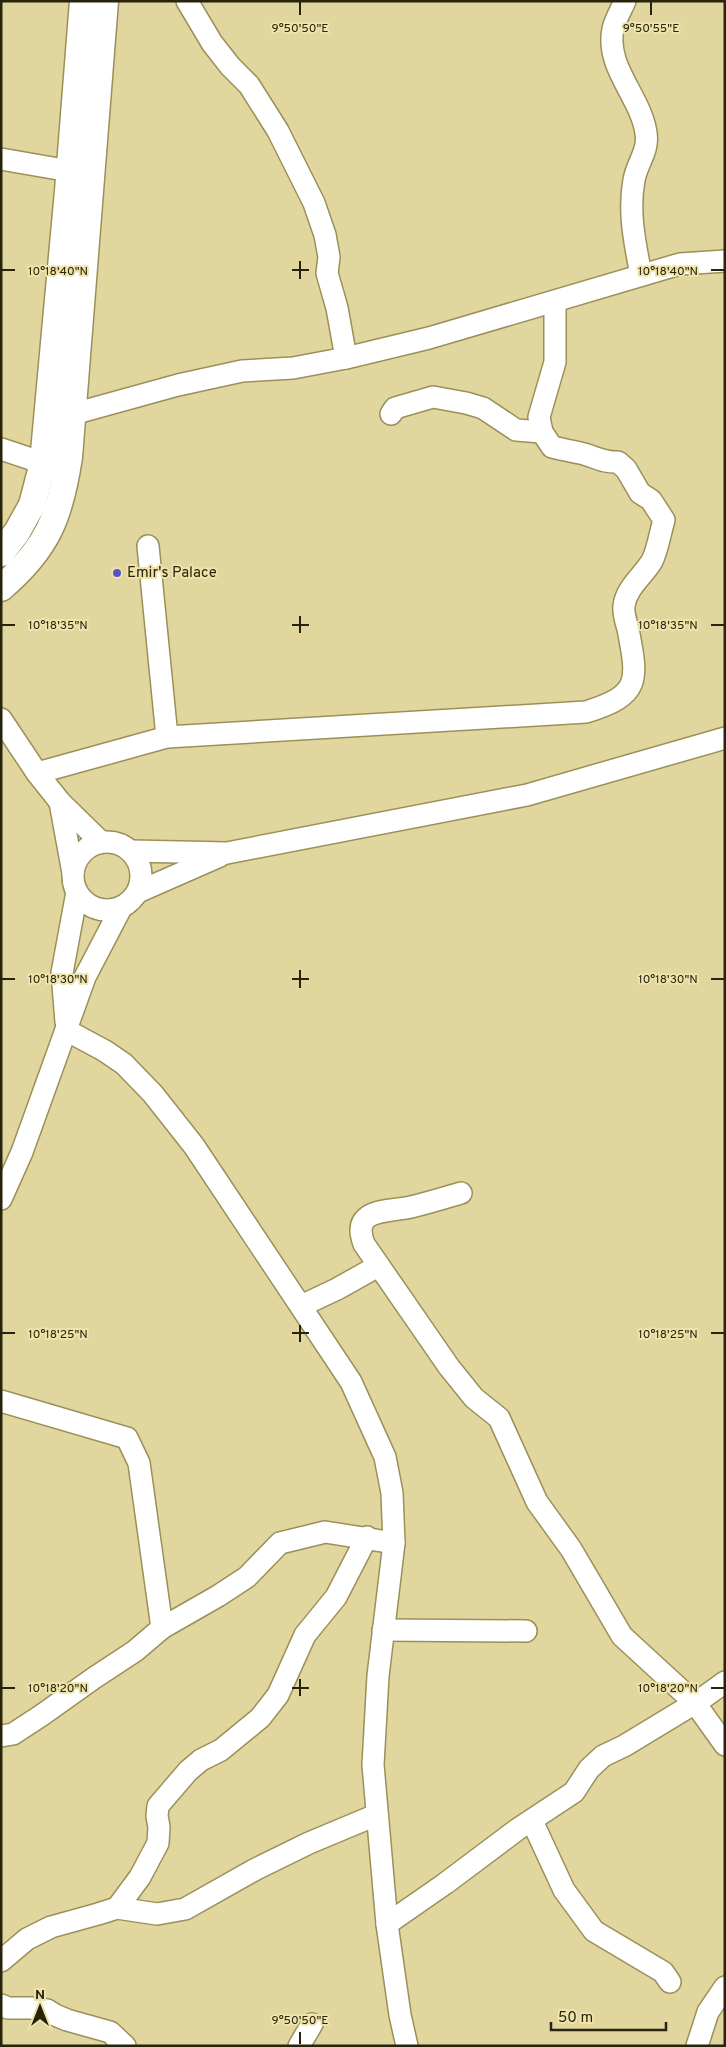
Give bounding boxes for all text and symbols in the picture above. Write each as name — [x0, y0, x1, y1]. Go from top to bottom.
text: 9°50'50"E — [272, 21, 328, 37]
text: 9°50'55"E — [623, 21, 679, 37]
text: 10°18'40"N — [28, 264, 88, 280]
text: 10°18'40"N — [638, 264, 698, 280]
place label: Emir's Palace — [127, 564, 217, 583]
marker: Emir's Palace — [111, 567, 123, 579]
text: 10°18'35"N — [28, 618, 88, 634]
text: 10°18'35"N — [638, 618, 698, 634]
text: 10°18'30"N — [28, 972, 88, 988]
text: 10°18'30"N — [638, 972, 698, 988]
text: 10°18'25"N — [28, 1327, 88, 1343]
text: 10°18'25"N — [638, 1327, 698, 1343]
text: 10°18'20"N — [28, 1681, 88, 1697]
text: 10°18'20"N — [638, 1681, 698, 1697]
north arrow — [15, 1982, 65, 2032]
text: N — [35, 1987, 45, 2004]
scale bar — [551, 2000, 666, 2032]
text: 50 m — [558, 2009, 593, 2028]
text: 9°50'50"E — [272, 2013, 328, 2029]

